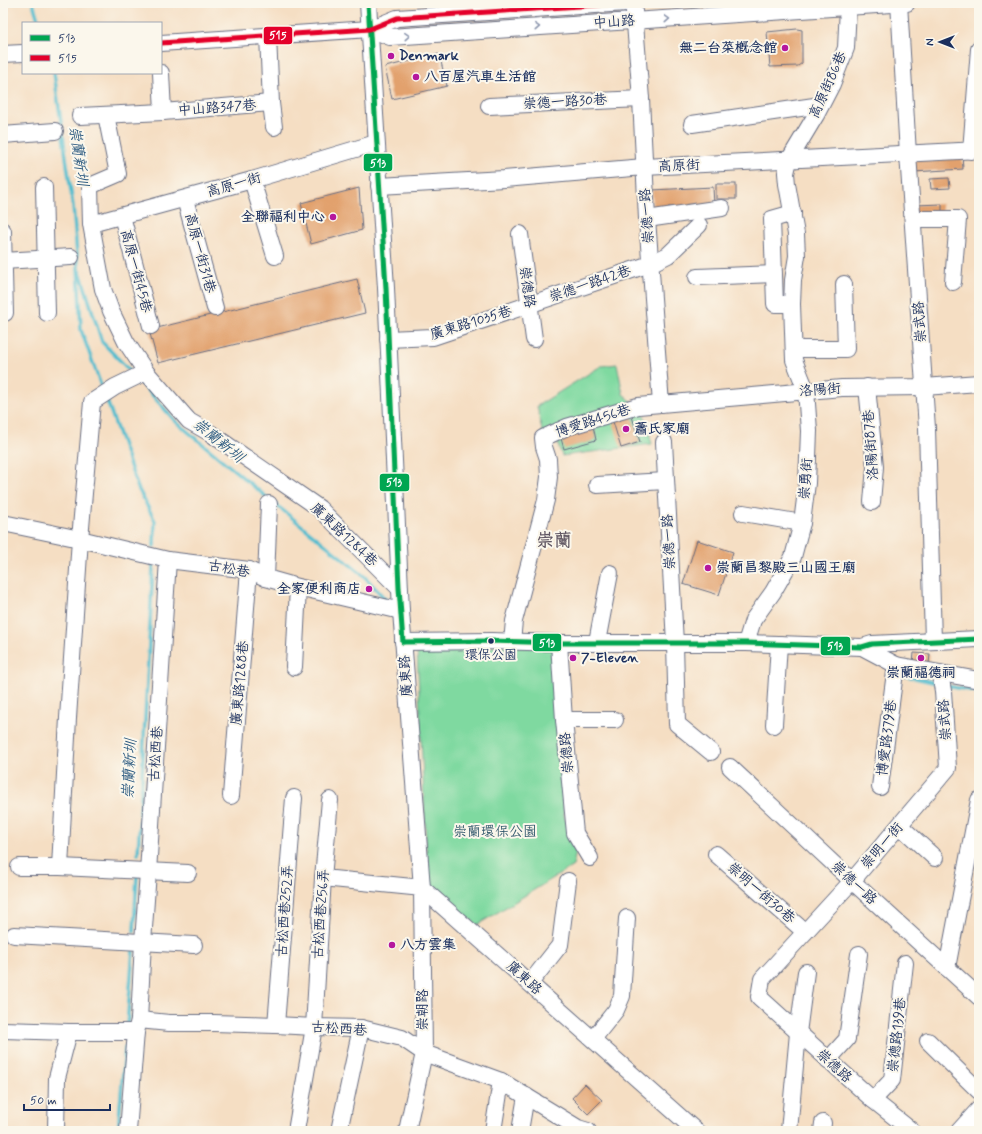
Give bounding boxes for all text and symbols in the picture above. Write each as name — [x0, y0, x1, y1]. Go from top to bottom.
street label: 中山路 — [592, 12, 636, 32]
one-way arrow — [664, 14, 670, 23]
legend — [22, 22, 162, 74]
north arrow — [920, 22, 960, 62]
one-way arrow — [534, 23, 540, 32]
line badge: 515 — [263, 26, 293, 45]
text: 515 — [269, 29, 287, 43]
text: 513 — [58, 31, 75, 47]
one-way arrow — [404, 31, 410, 40]
text: N — [924, 38, 938, 46]
place label: 無二台菜概念館 — [679, 39, 777, 57]
marker: 無二台菜概念館 — [780, 43, 790, 53]
place label: Denmark — [399, 47, 459, 65]
street label: 高原街86巷 — [805, 48, 851, 121]
text: 515 — [58, 51, 77, 67]
marker: Denmark — [386, 51, 396, 61]
place label: 八百屋汽車生活館 — [424, 68, 536, 86]
marker: 八百屋汽車生活館 — [411, 72, 421, 82]
street label: 崇德一路30巷 — [522, 91, 609, 113]
street label: 中山路347巷 — [177, 96, 258, 120]
water label: 崇蘭新圳 — [64, 125, 92, 189]
line badge: 513 — [363, 153, 393, 172]
street label: 高原街 — [658, 156, 700, 176]
text: 513 — [370, 157, 386, 171]
street label: 高原一街 — [205, 169, 263, 201]
street label: 崇德一路 — [636, 187, 658, 245]
place label: 全聯福利中心 — [241, 208, 325, 226]
street label: 高原一街31巷 — [181, 211, 220, 296]
marker: 全聯福利中心 — [328, 212, 338, 222]
street label: 高原一街45巷 — [116, 227, 156, 316]
street label: 崇德一路42巷 — [547, 261, 634, 306]
street label: 崇德路 — [515, 265, 539, 309]
street label: 崇武路 — [910, 300, 930, 344]
street label: 廣東路1035巷 — [428, 302, 515, 344]
street label: 洛陽街 — [798, 380, 842, 400]
street label: 博愛路456巷 — [553, 400, 634, 442]
street label: 洛陽街87巷 — [859, 408, 882, 481]
water label: 崇蘭新圳 — [188, 414, 249, 469]
place label: 蕭氏家廟 — [634, 420, 690, 438]
marker: 蕭氏家廟 — [621, 424, 631, 434]
street label: 崇勇街 — [796, 457, 816, 501]
line badge: 513 — [379, 473, 410, 492]
text: 513 — [386, 476, 402, 490]
street label: 廣東路1284巷 — [307, 499, 382, 571]
street label: 崇德一路 — [659, 514, 679, 570]
district label: 崇蘭 — [536, 529, 572, 553]
street label: 古松巷 — [207, 556, 252, 582]
place label: 崇蘭昌黎殿三山國王廟 — [716, 559, 856, 577]
marker: 崇蘭昌黎殿三山國王廟 — [703, 563, 713, 573]
place label: 全家便利商店 — [277, 580, 361, 598]
marker: 全家便利商店 — [364, 584, 374, 594]
line badge: 513 — [532, 633, 562, 652]
marker: 環保公園 — [486, 636, 496, 646]
line badge: 513 — [820, 636, 851, 656]
text: 513 — [539, 637, 555, 651]
street label: 廣東路1288巷 — [227, 639, 253, 726]
text: 513 — [827, 640, 843, 654]
place label: 環保公園 — [465, 647, 517, 664]
place label: 7-Eleven — [581, 649, 640, 667]
marker: 7-Eleven — [568, 653, 578, 663]
marker: 崇蘭福德祠 — [916, 653, 926, 663]
street label: 廣東路 — [396, 654, 416, 698]
place label: 崇蘭福德祠 — [886, 664, 956, 682]
street label: 博愛路379巷 — [873, 698, 901, 777]
street label: 崇武路 — [935, 698, 955, 742]
street label: 古松西巷 — [145, 724, 167, 783]
street label: 崇德路 — [556, 731, 578, 775]
water label: 崇蘭新圳 — [118, 737, 142, 799]
street label: 崇明一街 — [857, 819, 907, 873]
park label: 崇蘭環保公園 — [453, 823, 537, 841]
street label: 崇德一路 — [827, 857, 881, 909]
street label: 崇明一街30巷 — [723, 859, 799, 928]
street label: 古松西巷252弄 — [273, 864, 297, 958]
street label: 古松西巷256弄 — [309, 868, 333, 960]
place label: 八方雲集 — [400, 936, 456, 954]
marker: 八方雲集 — [387, 940, 397, 950]
street label: 廣東路 — [502, 957, 546, 999]
street label: 崇朝路 — [414, 989, 432, 1031]
street label: 崇德路139巷 — [884, 996, 910, 1074]
street label: 古松西巷 — [310, 1018, 369, 1040]
street label: 崇德路 — [812, 1045, 856, 1087]
scale bar — [24, 1086, 110, 1112]
text: 50 m — [30, 1093, 57, 1109]

